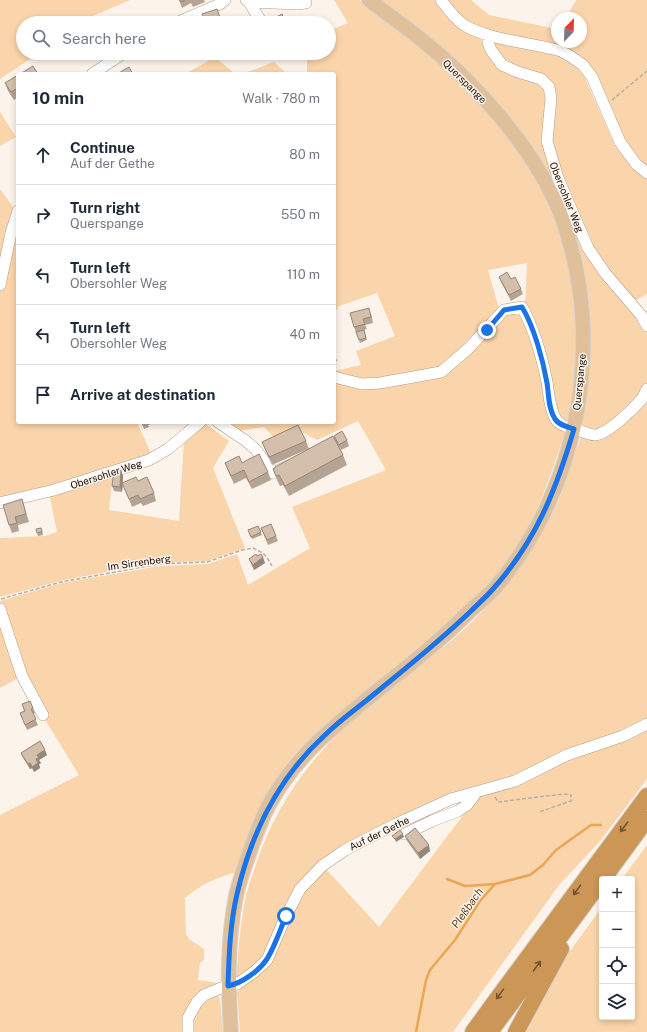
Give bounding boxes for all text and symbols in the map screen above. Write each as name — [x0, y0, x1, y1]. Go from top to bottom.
north arrow — [551, 12, 587, 48]
search box — [16, 16, 336, 60]
icon: search — [30, 27, 52, 49]
text: Search here — [62, 30, 146, 47]
street label: Querspange — [441, 57, 490, 106]
text: 10 min — [32, 88, 84, 108]
text: Walk · 780 m — [242, 91, 320, 106]
text: Continue — [70, 139, 135, 156]
icon: ahead — [32, 144, 54, 166]
text: 80 m — [289, 147, 320, 162]
text: Auf der Gethe — [70, 156, 155, 171]
street label: Obersohler Weg — [547, 160, 587, 234]
text: Turn right — [70, 199, 140, 216]
icon: right — [32, 204, 54, 226]
text: 550 m — [281, 207, 320, 222]
text: Querspange — [70, 216, 144, 231]
text: Turn left — [70, 259, 131, 276]
icon: left — [32, 264, 54, 286]
text: 110 m — [287, 267, 320, 282]
text: Obersohler Weg — [70, 276, 167, 291]
text: Turn left — [70, 319, 131, 336]
route end — [478, 321, 496, 339]
icon: left — [32, 324, 54, 346]
text: 40 m — [289, 327, 320, 342]
text: Obersohler Weg — [70, 336, 167, 351]
street label: Querspange — [570, 353, 588, 411]
icon: arrive — [32, 384, 54, 406]
text: Arrive at destination — [70, 386, 215, 403]
street label: Obersohler Weg — [69, 457, 143, 491]
street label: Im Sirrenberg — [107, 552, 171, 572]
street label: Auf der Gethe — [347, 813, 411, 853]
one-way arrow — [619, 822, 628, 833]
map controls — [599, 876, 635, 1020]
button: + — [599, 876, 635, 912]
one-way arrow — [573, 884, 581, 895]
water label: Pleßbach — [449, 886, 485, 930]
route start — [277, 907, 295, 925]
button: − — [599, 912, 635, 948]
button: locate — [599, 948, 635, 984]
one-way arrow — [533, 961, 541, 972]
button: layers — [599, 984, 635, 1020]
one-way arrow — [496, 989, 504, 1000]

